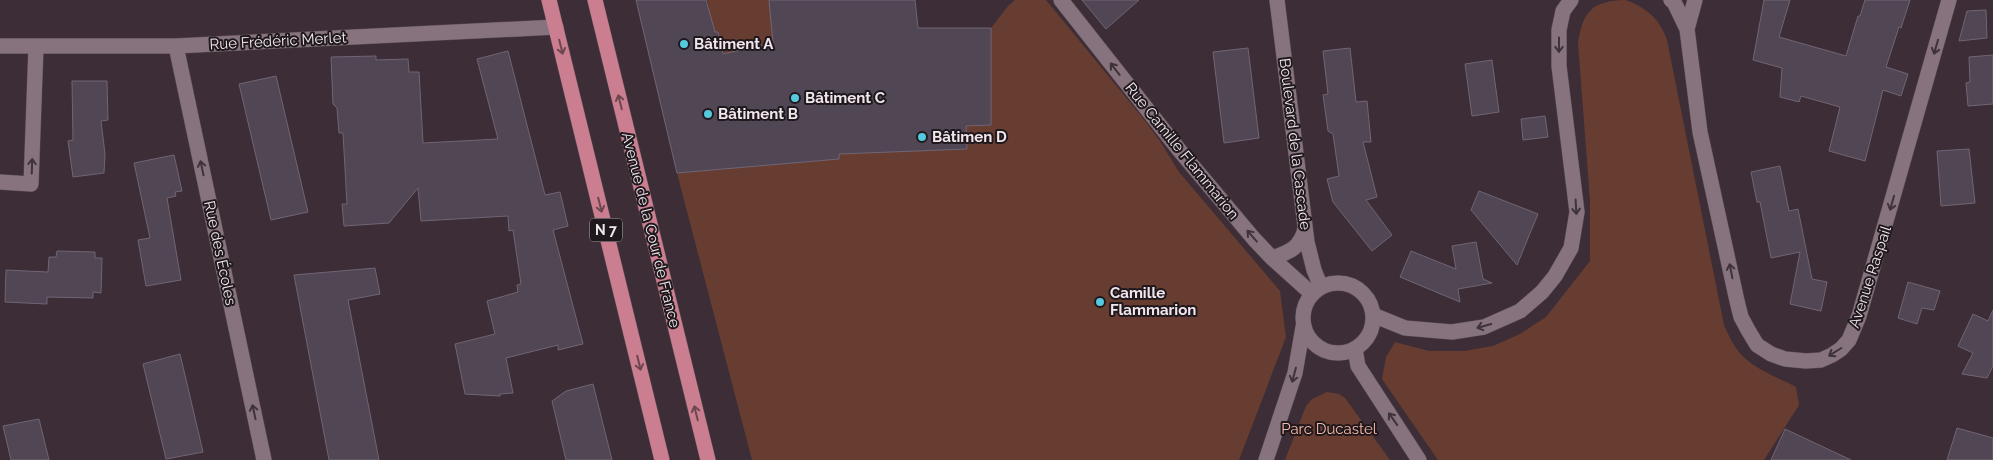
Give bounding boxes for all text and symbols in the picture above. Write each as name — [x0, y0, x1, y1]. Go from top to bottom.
street label: Rue Frédéric Merlet — [209, 28, 347, 54]
place label: Bâtiment A — [694, 35, 774, 53]
one-way arrow — [1554, 37, 1564, 53]
marker: Bâtiment A — [678, 38, 690, 50]
one-way arrow — [557, 39, 566, 55]
one-way arrow — [1931, 39, 1940, 55]
street label: Boulevard de la Cascade — [1276, 57, 1314, 231]
one-way arrow — [1110, 63, 1121, 76]
street label: Rue Camille Flammarion — [1121, 79, 1243, 223]
place label: Bâtiment C — [805, 89, 885, 107]
marker: Bâtiment C — [789, 92, 801, 104]
one-way arrow — [615, 94, 624, 110]
place label: Bâtiment B — [718, 105, 798, 123]
marker: Bâtiment B — [702, 108, 714, 120]
place label: Bâtimen D — [932, 128, 1007, 146]
street label: Avenue de la Cour de France — [618, 130, 684, 330]
marker: Bâtimen D — [916, 131, 928, 143]
one-way arrow — [27, 158, 36, 174]
one-way arrow — [196, 160, 206, 176]
one-way arrow — [1887, 195, 1896, 211]
one-way arrow — [595, 197, 605, 213]
street label: Rue des Écoles — [200, 199, 240, 307]
one-way arrow — [1571, 199, 1580, 215]
road number: N 7 — [590, 218, 622, 242]
street label: Avenue Raspail — [1845, 223, 1895, 330]
one-way arrow — [1246, 229, 1257, 242]
one-way arrow — [1726, 263, 1735, 279]
place label: Camille Flammarion — [1110, 284, 1196, 319]
marker: Camille Flammarion — [1094, 296, 1106, 308]
one-way arrow — [1476, 321, 1492, 331]
one-way arrow — [1828, 348, 1842, 358]
one-way arrow — [634, 354, 644, 370]
one-way arrow — [1288, 366, 1298, 382]
one-way arrow — [248, 405, 258, 421]
one-way arrow — [691, 405, 700, 421]
one-way arrow — [1388, 412, 1398, 426]
park label: Parc Ducastel — [1281, 420, 1378, 438]

